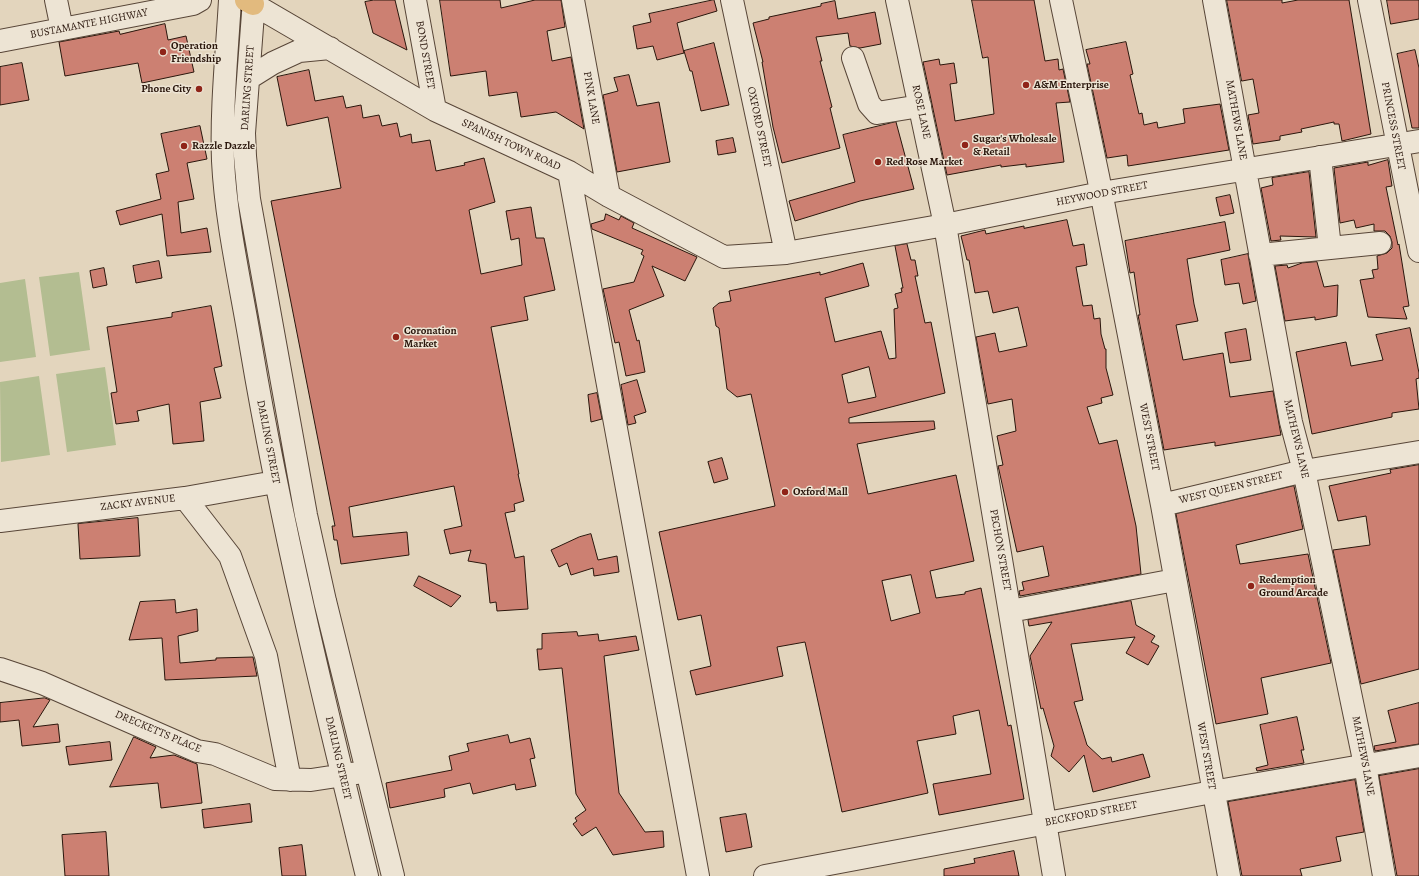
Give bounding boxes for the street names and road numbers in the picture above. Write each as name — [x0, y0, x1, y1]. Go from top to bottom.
street label: BUSTAMANTE HIGHWAY — [29, 6, 149, 42]
street label: BOND STREET — [412, 20, 438, 90]
street label: DARLING STREET — [238, 45, 258, 131]
street label: PINK LANE — [580, 70, 602, 126]
street label: MATHEWS LANE — [1222, 79, 1250, 161]
street label: PRINCESS STREET — [1378, 81, 1408, 171]
street label: ROSE LANE — [909, 84, 933, 140]
street label: OXFORD STREET — [744, 86, 774, 168]
street label: SPANISH TOWN ROAD — [459, 116, 563, 174]
street label: HEYWOOD STREET — [1055, 179, 1149, 209]
street label: MATHEWS LANE — [1280, 398, 1312, 480]
street label: DARLING STREET — [253, 399, 283, 485]
street label: WEST STREET — [1136, 402, 1162, 472]
street label: WEST QUEEN STREET — [1178, 469, 1284, 507]
street label: ZACKY AVENUE — [100, 492, 176, 514]
street label: PECHON STREET — [986, 508, 1014, 592]
street label: DRECKETTS PLACE — [113, 708, 203, 756]
street label: DARLING STREET — [322, 715, 354, 801]
street label: MATHEWS LANE — [1349, 715, 1377, 797]
street label: WEST STREET — [1194, 721, 1218, 791]
street label: BECKFORD STREET — [1044, 799, 1138, 829]

